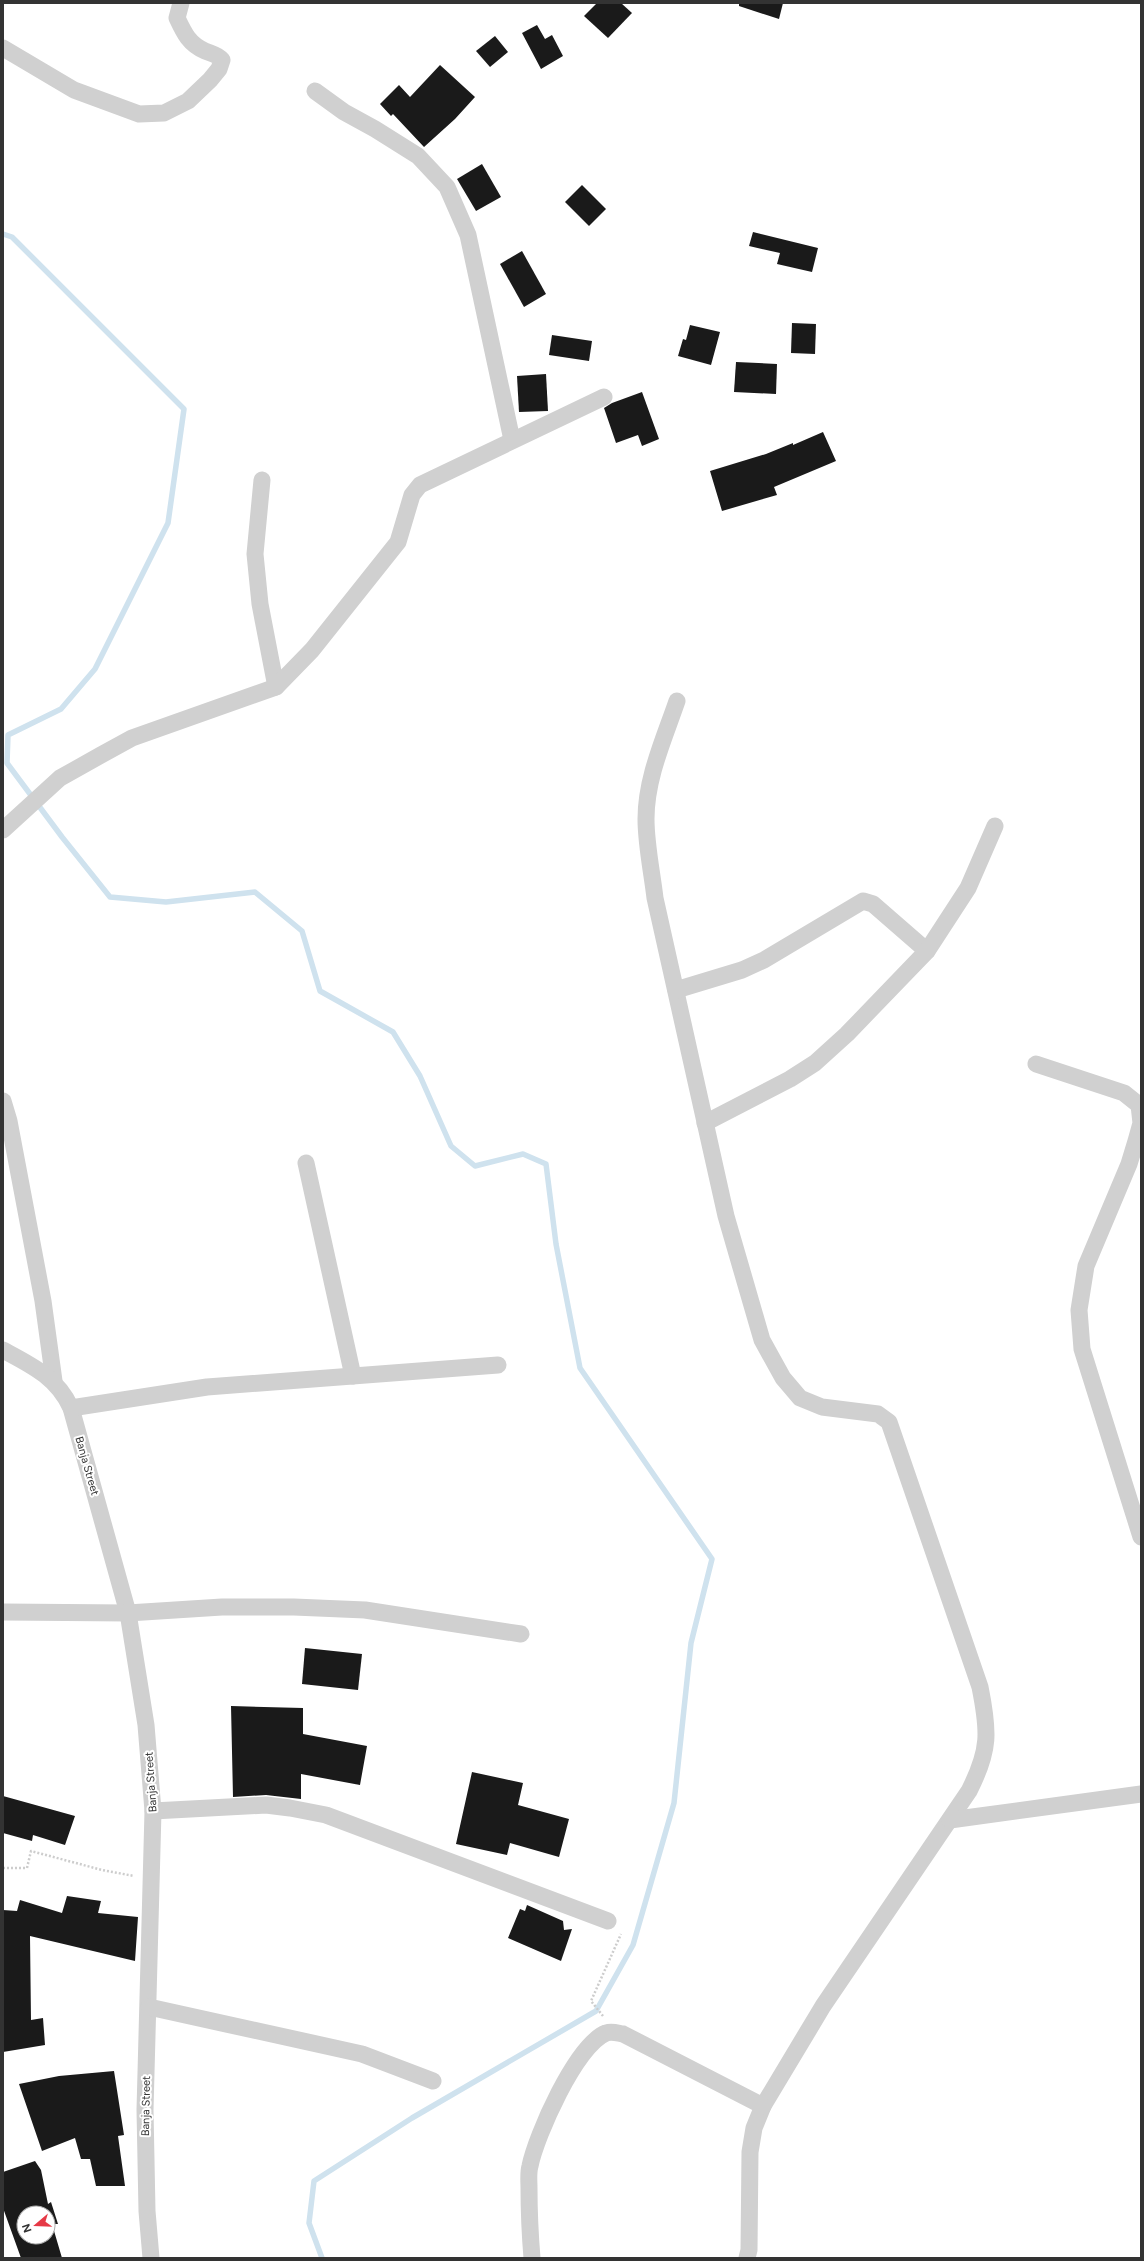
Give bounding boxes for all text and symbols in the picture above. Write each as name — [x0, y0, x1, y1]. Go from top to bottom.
street label: Banja Street — [72, 1435, 102, 1497]
street label: Banja Street — [142, 1751, 160, 1813]
street label: Banja Street — [139, 2076, 153, 2136]
north arrow — [16, 2205, 56, 2245]
text: N — [19, 2222, 35, 2234]

